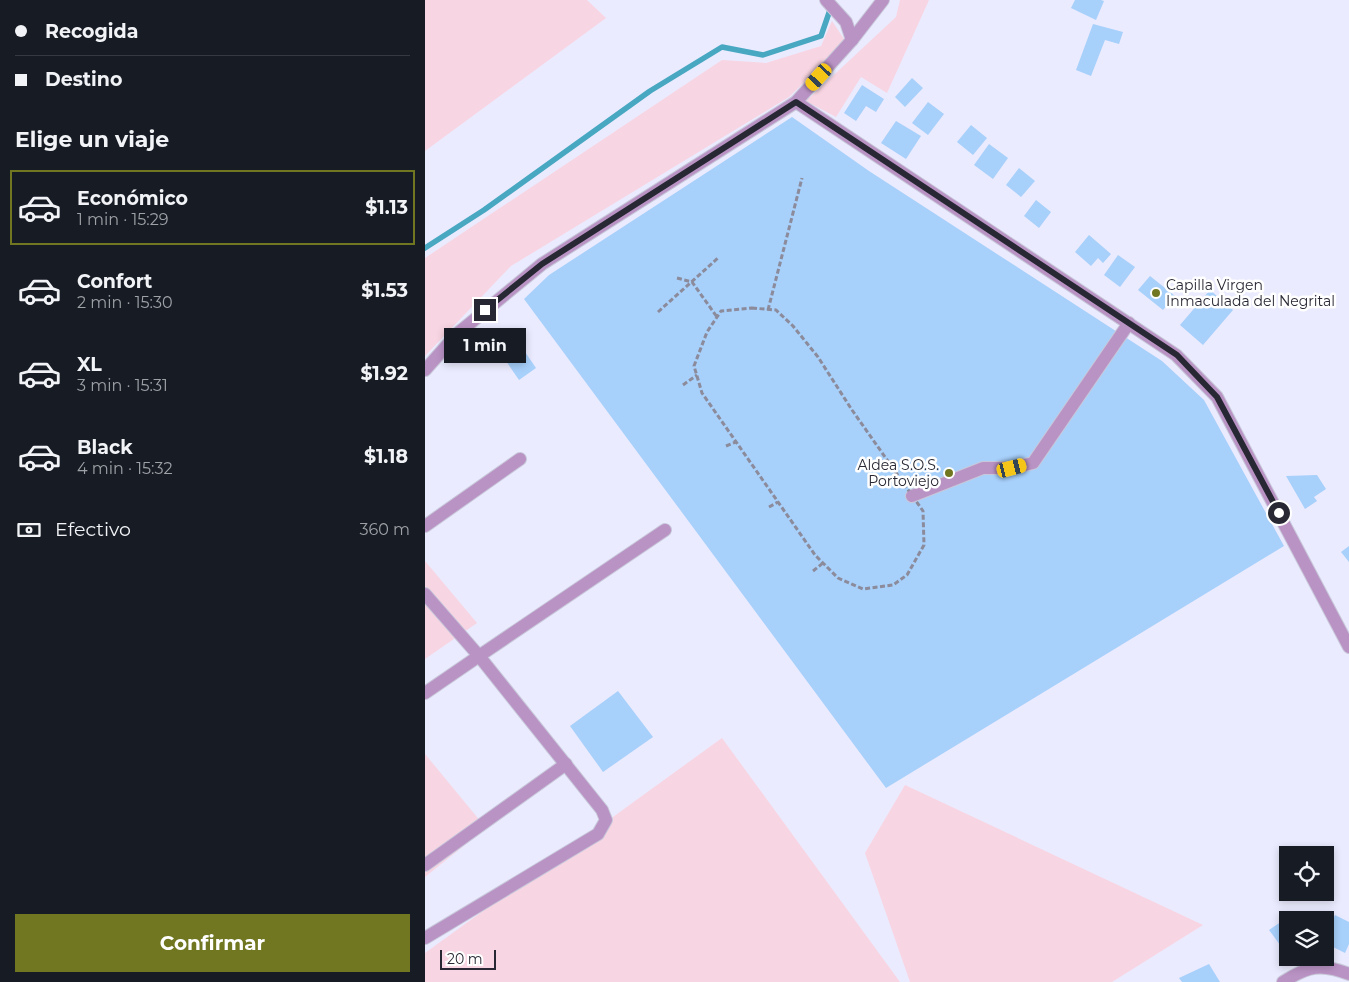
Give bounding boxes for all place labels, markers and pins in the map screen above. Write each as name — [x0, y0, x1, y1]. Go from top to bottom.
place label: Capilla Virgen Inmaculada del Negrital — [1166, 276, 1335, 310]
marker: Capilla Virgen Inmaculada del Negrital — [1150, 287, 1162, 299]
place label: Aldea S.O.S. Portoviejo — [858, 456, 939, 490]
marker: Aldea S.O.S. Portoviejo — [943, 467, 955, 479]

